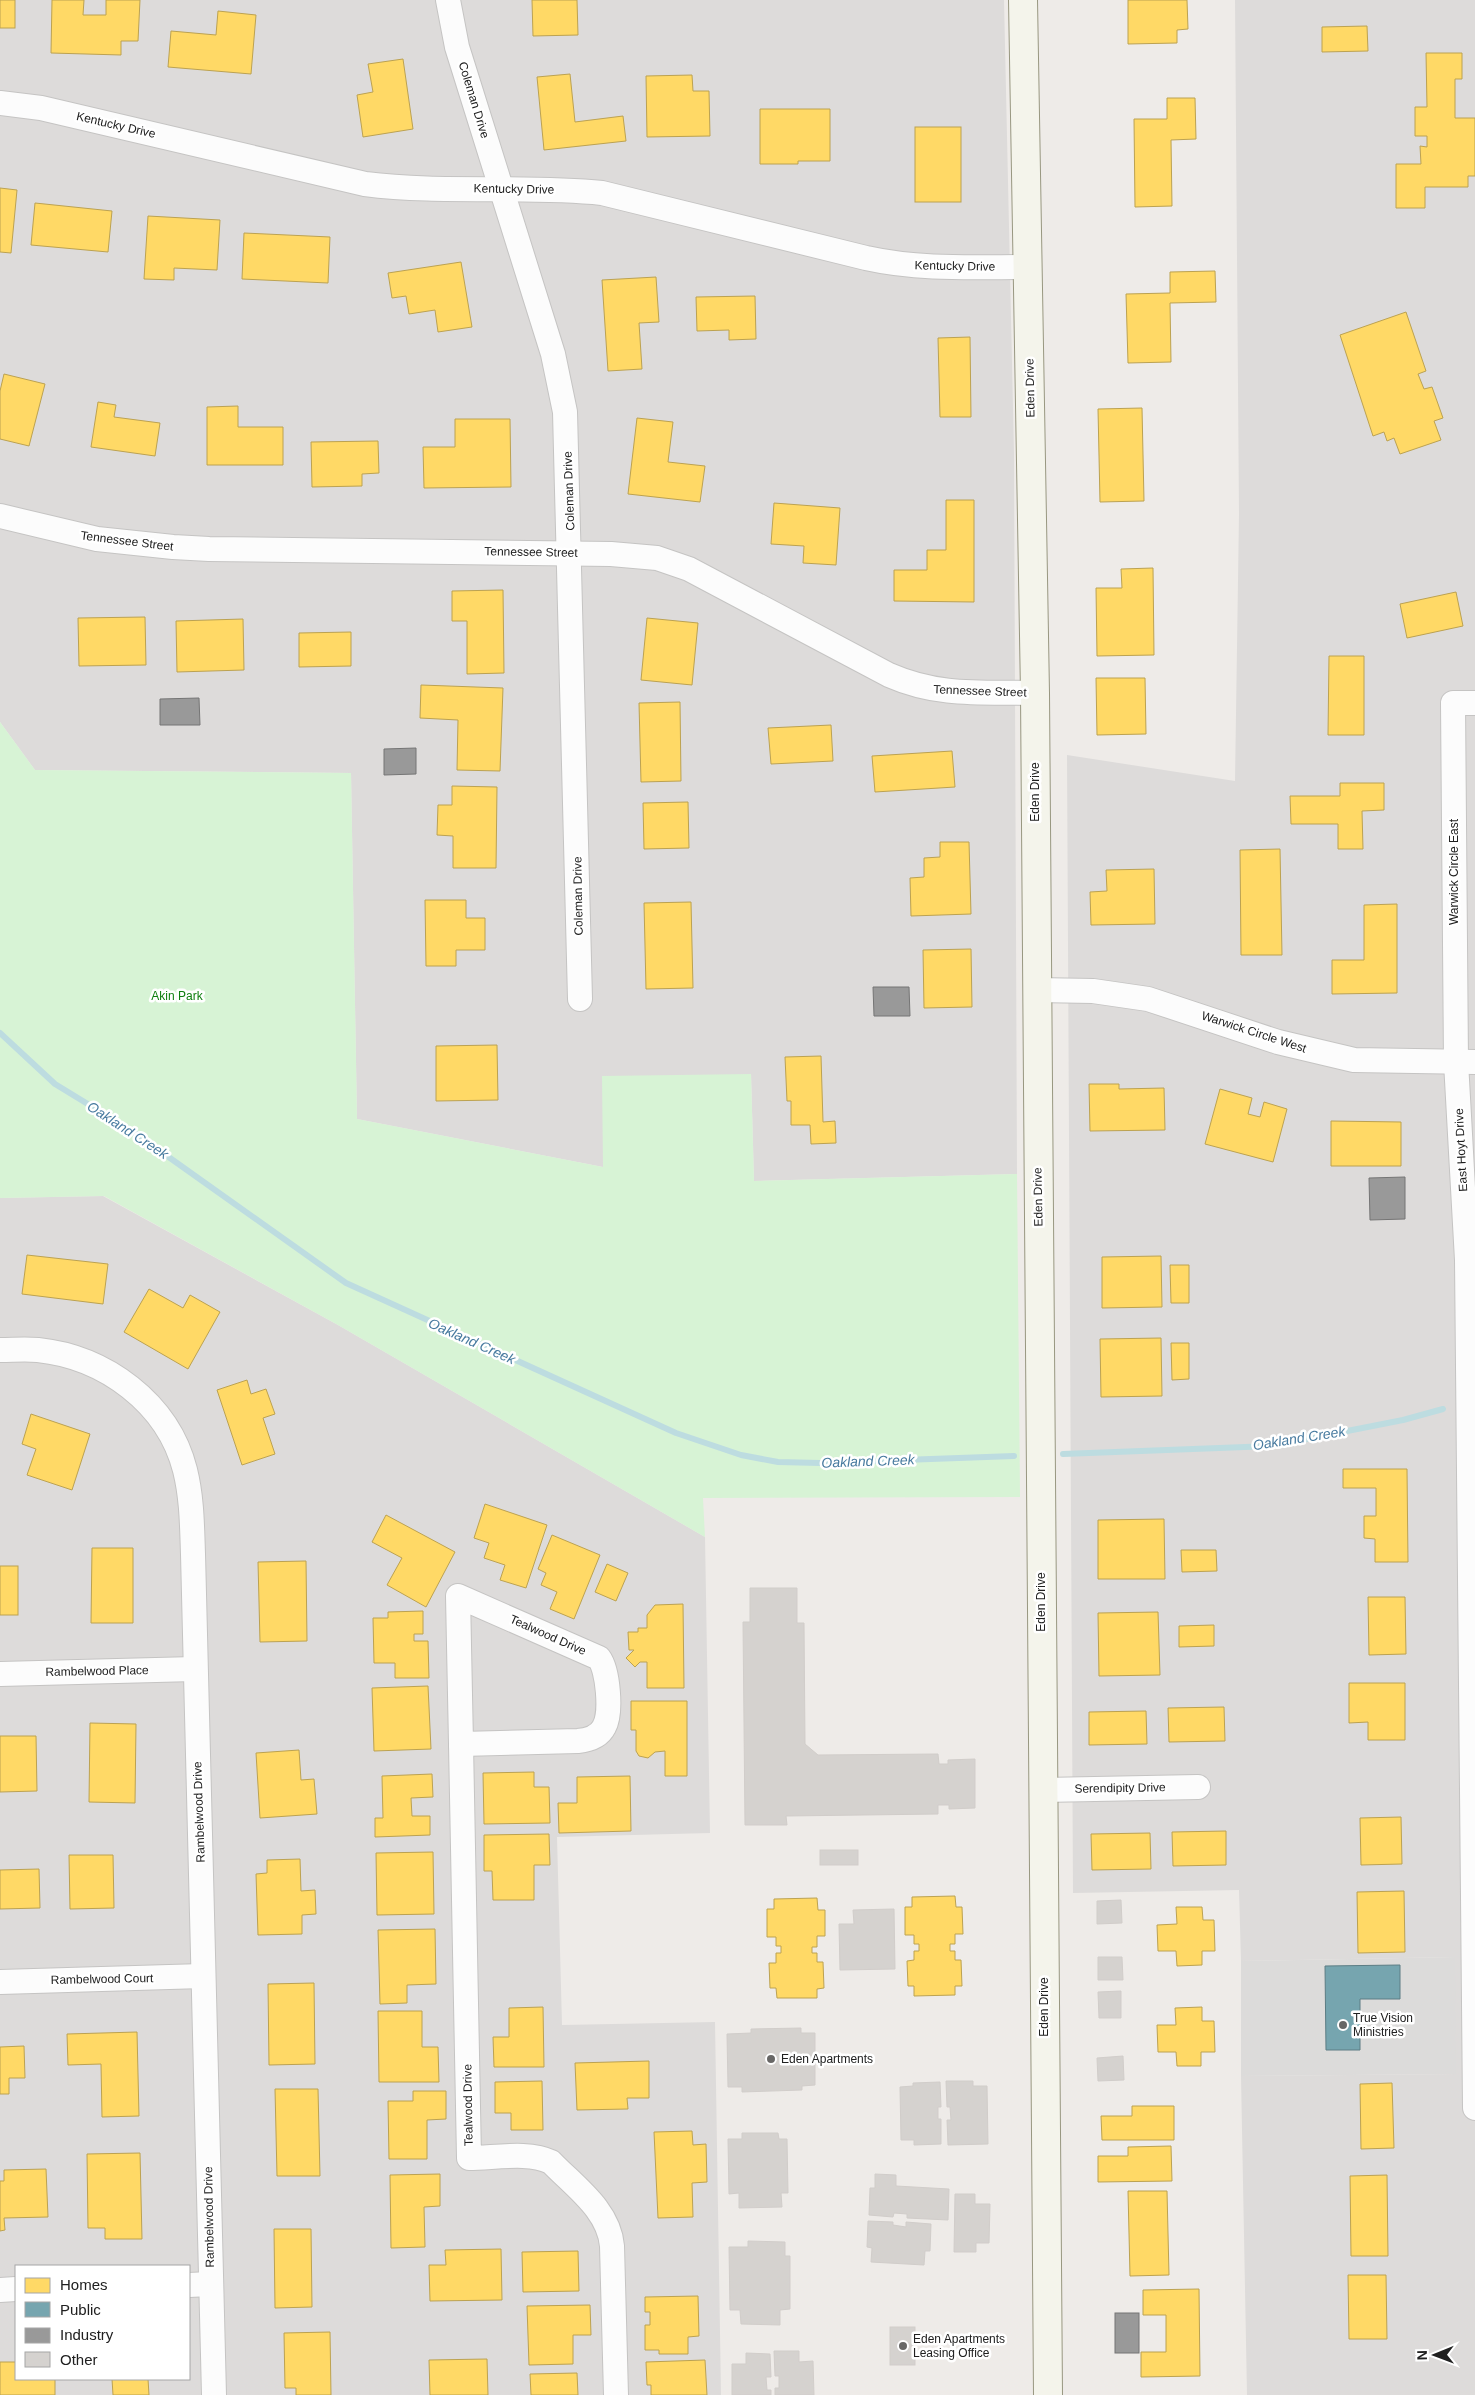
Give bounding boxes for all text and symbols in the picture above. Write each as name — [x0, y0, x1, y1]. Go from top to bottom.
street label: Coleman Drive — [456, 60, 492, 140]
street label: Kentucky Drive — [75, 109, 157, 141]
street label: Kentucky Drive — [474, 181, 555, 197]
street label: Kentucky Drive — [915, 258, 996, 274]
street label: Eden Drive — [1022, 358, 1038, 418]
street label: Coleman Drive — [561, 451, 577, 531]
street label: Tennessee Street — [80, 528, 175, 554]
street label: Tennessee Street — [484, 544, 578, 560]
street label: Tennessee Street — [933, 682, 1028, 700]
street label: Eden Drive — [1028, 762, 1042, 822]
street label: Warwick Circle East — [1447, 818, 1461, 925]
street label: Coleman Drive — [570, 856, 586, 936]
park label: Akin Park — [151, 989, 204, 1003]
street label: Warwick Circle West — [1200, 1008, 1309, 1056]
water label: Oakland Creek — [84, 1098, 172, 1163]
street label: East Hoyt Drive — [1452, 1108, 1470, 1192]
street label: Eden Drive — [1030, 1167, 1046, 1227]
water label: Oakland Creek — [426, 1315, 519, 1368]
water label: Oakland Creek — [1252, 1423, 1347, 1453]
water label: Oakland Creek — [821, 1451, 916, 1471]
street label: Eden Drive — [1034, 1572, 1048, 1632]
street label: Tealwood Drive — [508, 1612, 589, 1658]
street label: Rambelwood Place — [45, 1663, 149, 1679]
street label: Rambelwood Drive — [190, 1761, 208, 1863]
street label: Serendipity Drive — [1074, 1780, 1166, 1796]
street label: Rambelwood Court — [51, 1971, 154, 1987]
street label: Eden Drive — [1037, 1977, 1051, 2037]
place label: True Vision Ministries — [1353, 2011, 1413, 2039]
marker: True Vision Ministries — [1337, 2019, 1349, 2031]
place label: Eden Apartments — [781, 2052, 873, 2066]
marker: Eden Apartments — [765, 2053, 777, 2065]
street label: Tealwood Drive — [460, 2064, 476, 2146]
street label: Rambelwood Drive — [201, 2166, 217, 2268]
legend — [15, 2265, 190, 2380]
text: Homes — [60, 2276, 108, 2293]
text: Public — [60, 2301, 101, 2318]
text: Industry — [60, 2326, 114, 2343]
north arrow — [1410, 2330, 1460, 2380]
place label: Eden Apartments Leasing Office — [913, 2332, 1005, 2360]
marker: Eden Apartments Leasing Office — [897, 2340, 909, 2352]
text: N — [1414, 2350, 1430, 2360]
text: Other — [60, 2351, 98, 2368]

